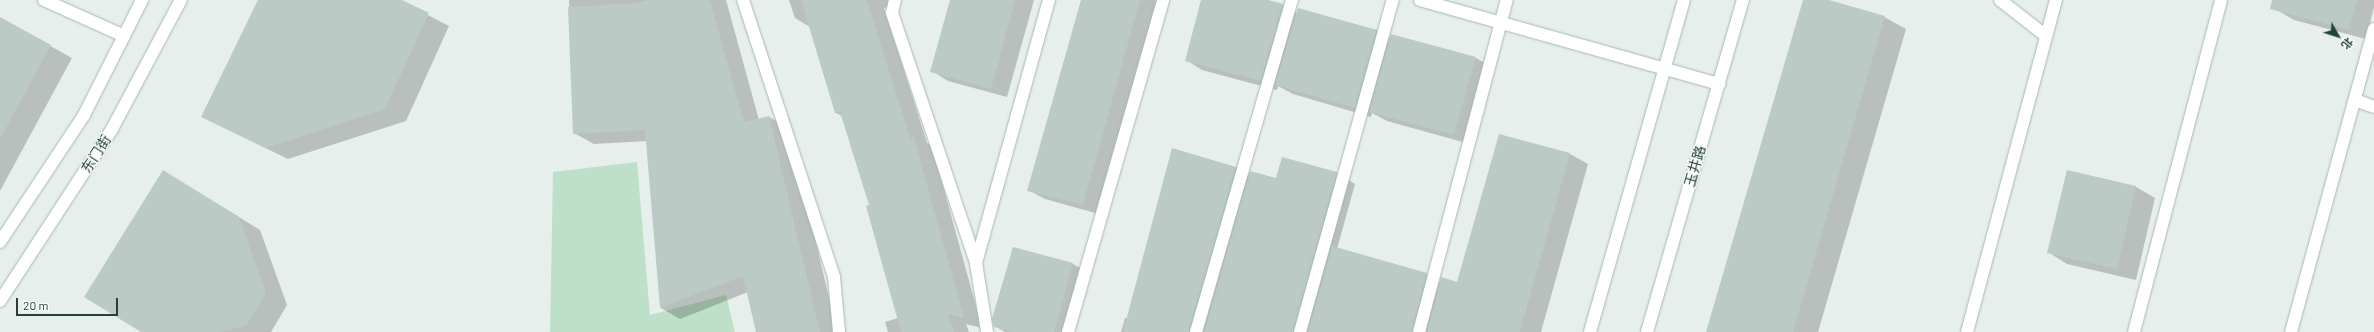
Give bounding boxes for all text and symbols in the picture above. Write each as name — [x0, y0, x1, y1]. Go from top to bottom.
north arrow — [2318, 16, 2358, 56]
text: 北 — [2339, 36, 2356, 52]
street label: 东门街 — [78, 132, 114, 176]
street label: 玉井路 — [1681, 143, 1709, 189]
scale bar — [18, 290, 120, 316]
text: 20 m — [23, 298, 49, 312]

